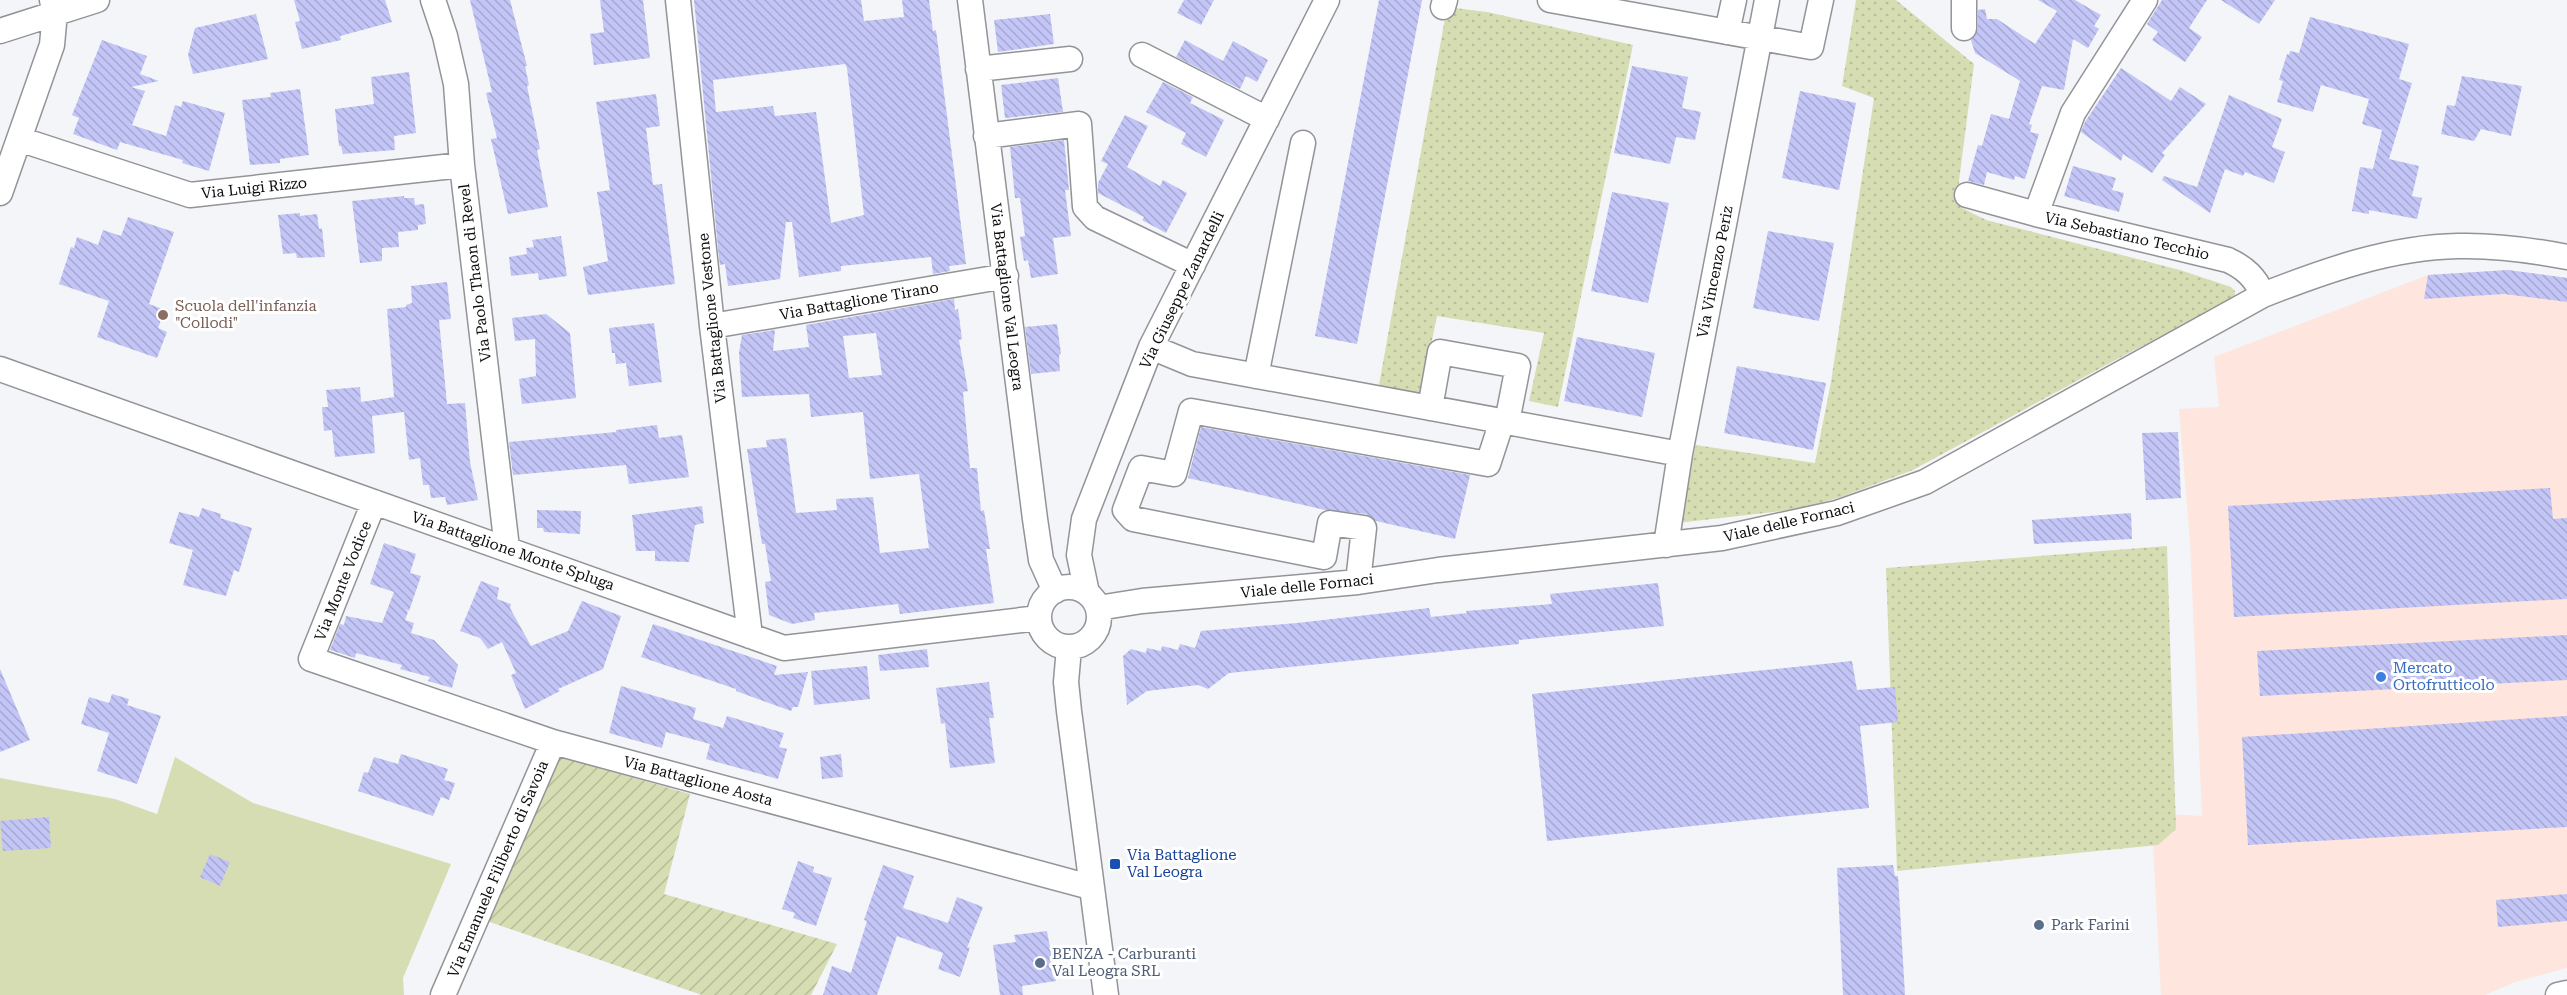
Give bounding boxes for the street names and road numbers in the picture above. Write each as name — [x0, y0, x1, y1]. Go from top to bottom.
street label: Via Luigi Rizzo — [200, 173, 308, 203]
street label: Via Paolo Thaon di Revel — [455, 183, 495, 363]
street label: Via Battaglione Val Leogra — [987, 202, 1027, 392]
street label: Via Vincenzo Periz — [1693, 204, 1737, 340]
street label: Via Giuseppe Zanardelli — [1136, 208, 1228, 372]
street label: Via Sebastiano Tecchio — [2043, 208, 2211, 264]
street label: Via Battaglione Vestone — [694, 232, 730, 404]
street label: Via Battaglione Tirano — [778, 278, 940, 324]
street label: Viale delle Fornaci — [1722, 498, 1856, 546]
street label: Via Battaglione Monte Spluga — [409, 508, 617, 594]
street label: Via Monte Vodice — [311, 518, 375, 644]
street label: Viale delle Fornaci — [1240, 570, 1375, 602]
street label: Via Battaglione Aosta — [621, 752, 775, 810]
street label: Via Emanuele Filiberto di Savoia — [444, 758, 552, 980]

